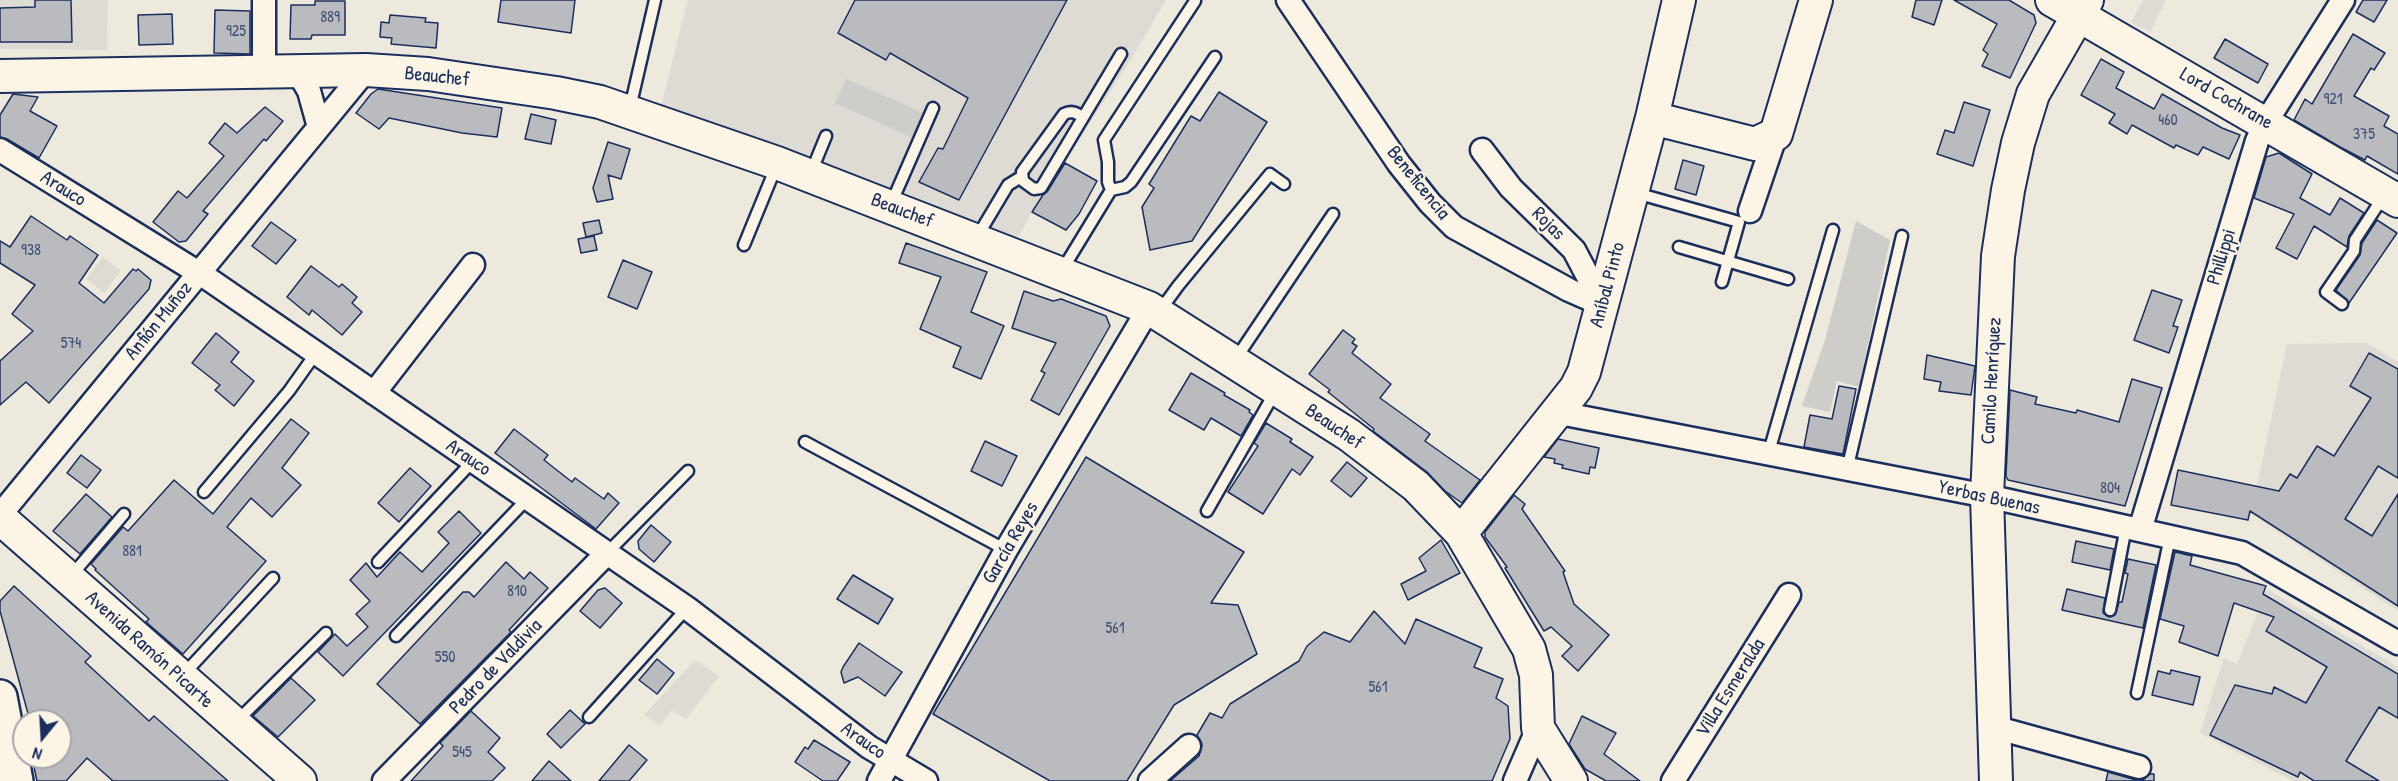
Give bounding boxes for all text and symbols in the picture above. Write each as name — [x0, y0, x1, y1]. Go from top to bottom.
house number: 889 — [320, 8, 340, 28]
house number: 925 — [226, 22, 246, 42]
street label: Beauchef — [403, 62, 471, 92]
street label: Lord Cochrane — [2175, 63, 2277, 135]
house number: 921 — [2323, 90, 2343, 110]
house number: 460 — [2158, 111, 2178, 131]
house number: 375 — [2353, 125, 2375, 145]
street label: Beneficencia — [1381, 141, 1455, 225]
street label: Arauco — [36, 166, 90, 212]
street label: Beauchef — [867, 188, 937, 234]
street label: Rojas — [1526, 202, 1570, 246]
street label: Phillippi — [2202, 226, 2242, 288]
street label: Aníbal Pinto — [1585, 240, 1631, 330]
house number: 938 — [21, 241, 41, 261]
street label: Anfión Muñoz — [120, 277, 198, 365]
street label: Camilo Henríquez — [1977, 317, 2007, 445]
house number: 574 — [61, 334, 81, 354]
street label: Beauchef — [1300, 399, 1368, 455]
street label: Arauco — [441, 434, 495, 482]
street label: Yerbas Buenas — [1936, 475, 2042, 521]
house number: 804 — [2100, 479, 2120, 499]
street label: García Reyes — [978, 498, 1044, 588]
house number: 881 — [122, 542, 142, 562]
house number: 810 — [507, 582, 527, 602]
street label: Avenida Ramón Picarte — [80, 586, 218, 714]
street label: Pedro de Valdivia — [445, 614, 547, 720]
house number: 561 — [1106, 619, 1124, 639]
street label: Villa Esmeralda — [1691, 634, 1771, 742]
house number: 550 — [435, 648, 455, 668]
house number: 561 — [1369, 678, 1387, 698]
north arrow — [12, 709, 72, 769]
street label: Arauco — [836, 717, 890, 765]
text: N — [30, 742, 45, 766]
house number: 545 — [452, 743, 472, 763]

